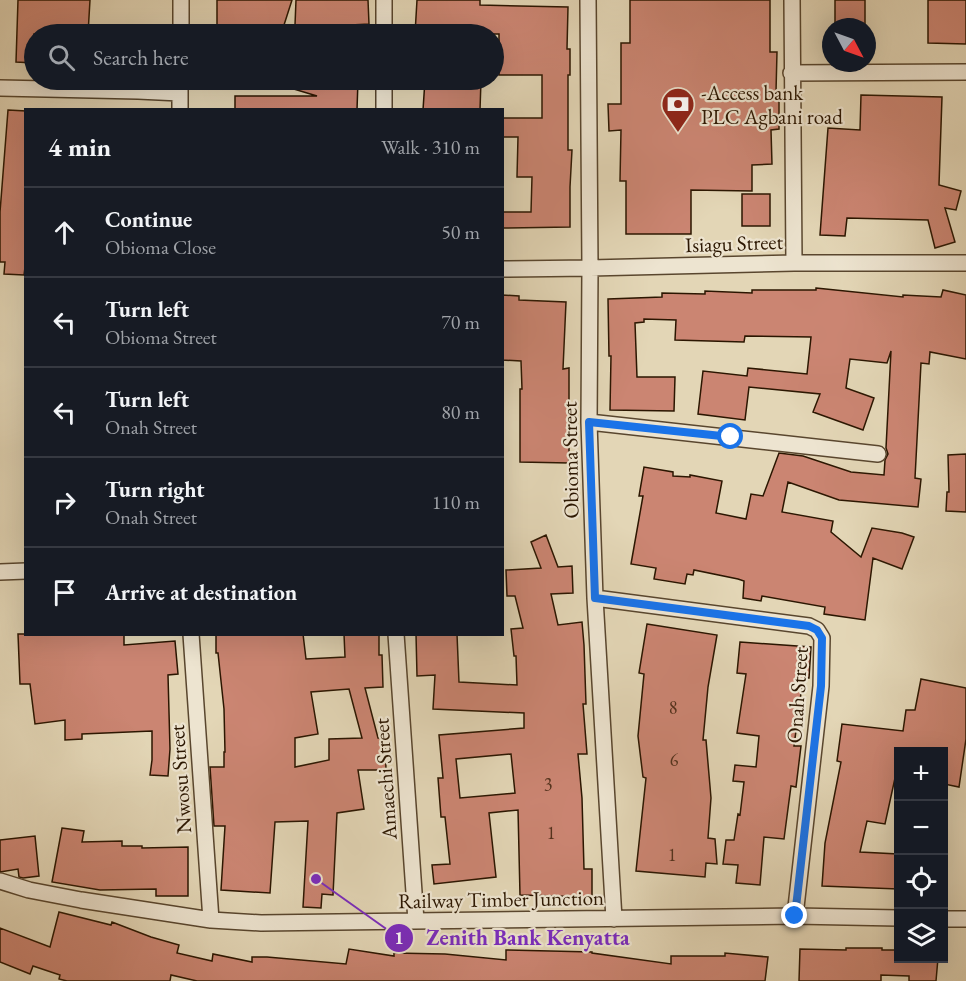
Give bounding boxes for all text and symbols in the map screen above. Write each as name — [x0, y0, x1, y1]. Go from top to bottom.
north arrow — [822, 18, 876, 72]
search box — [24, 24, 504, 90]
icon: search — [45, 41, 78, 74]
text: Search here — [93, 43, 188, 72]
place label: -Access bank PLC Agbani road — [701, 79, 843, 130]
bank icon: -Access bank PLC Agbani road — [660, 86, 696, 133]
text: 4 min — [48, 130, 111, 164]
text: Walk · 310 m — [381, 134, 480, 160]
text: Continue — [105, 205, 192, 234]
icon: ahead — [48, 216, 81, 249]
text: 50 m — [441, 219, 480, 245]
street label: Isiagu Street — [685, 228, 784, 258]
text: Obioma Close — [105, 234, 216, 260]
text: Turn left — [105, 295, 189, 324]
icon: left — [48, 306, 81, 339]
text: 70 m — [441, 309, 480, 335]
text: Obioma Street — [105, 324, 217, 350]
text: Turn left — [105, 385, 189, 414]
icon: left — [48, 396, 81, 429]
text: 80 m — [441, 399, 480, 425]
street label: Obioma Street — [555, 401, 585, 519]
text: Onah Street — [105, 414, 197, 440]
route start — [717, 423, 743, 449]
text: Turn right — [105, 475, 204, 504]
icon: right — [48, 486, 81, 519]
text: 110 m — [432, 489, 480, 515]
text: Onah Street — [105, 504, 197, 530]
icon: arrive — [48, 576, 81, 609]
text: Arrive at destination — [105, 578, 297, 607]
street label: Onah Street — [780, 645, 814, 744]
house number: 8 — [669, 696, 677, 719]
street label: Amaechi Street — [367, 717, 403, 842]
street label: Nwosu Street — [163, 723, 197, 834]
map controls — [894, 747, 948, 963]
button: + — [894, 747, 948, 801]
house number: 6 — [670, 748, 679, 771]
house number: 3 — [544, 773, 552, 796]
button: − — [894, 801, 948, 855]
house number: 1 — [547, 821, 555, 844]
house number: 1 — [668, 843, 676, 866]
button: locate — [894, 855, 948, 909]
street label: Railway Timber Junction — [398, 884, 604, 914]
route end — [781, 902, 807, 928]
button: layers — [894, 909, 948, 963]
callout: Zenith Bank Kenyatta — [384, 918, 641, 958]
text: Zenith Bank Kenyatta — [426, 923, 630, 952]
text: 1 — [394, 926, 404, 949]

